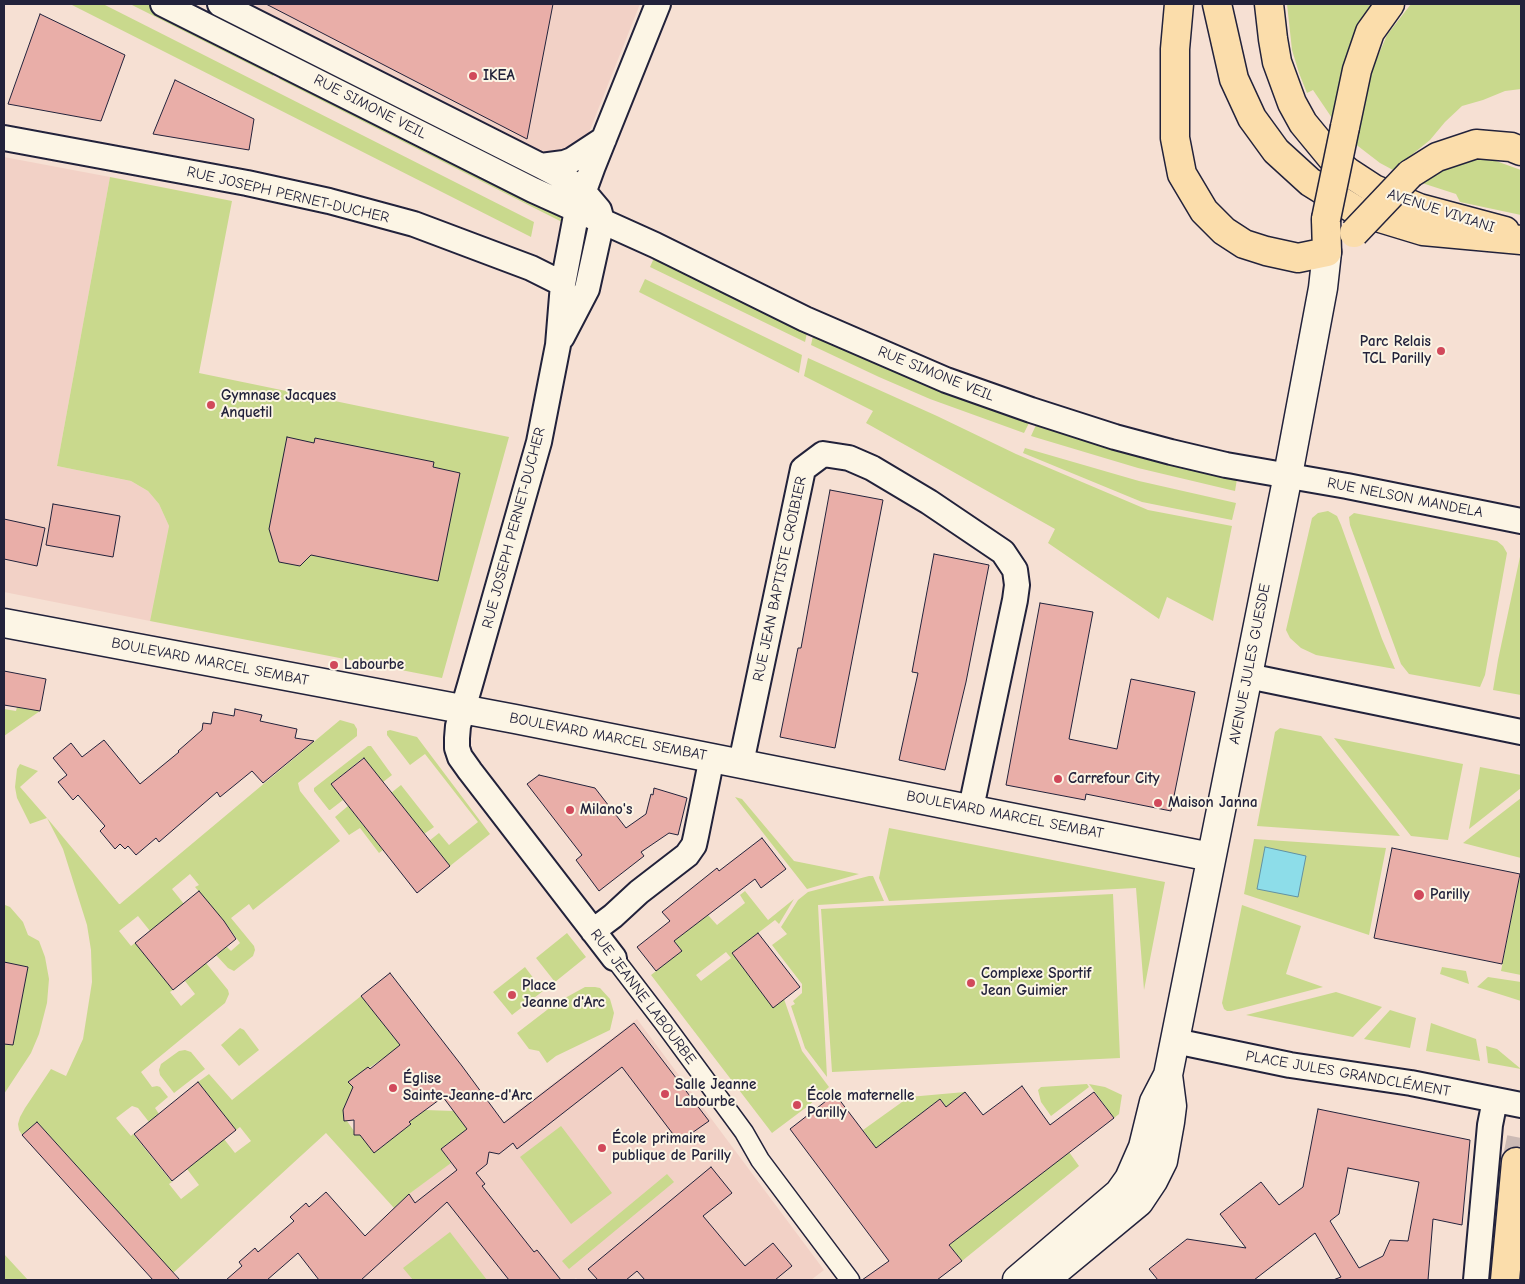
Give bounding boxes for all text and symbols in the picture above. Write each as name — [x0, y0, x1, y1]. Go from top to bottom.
place label: IKEA — [483, 67, 515, 85]
marker: IKEA — [467, 70, 479, 82]
street label: RUE SIMONE VEIL — [311, 71, 429, 143]
street label: RUE JOSEPH PERNET-DUCHER — [185, 163, 391, 227]
street label: AVENUE VIVIANI — [1385, 185, 1497, 237]
place label: Parc Relais TCL Parilly — [1360, 333, 1431, 368]
street label: RUE SIMONE VEIL — [875, 342, 997, 406]
marker: Parc Relais TCL Parilly — [1435, 345, 1447, 357]
place label: Gymnase Jacques Anquetil — [221, 387, 336, 422]
marker: Gymnase Jacques Anquetil — [205, 399, 217, 411]
street label: RUE JOSEPH PERNET-DUCHER — [478, 426, 550, 630]
street label: RUE NELSON MANDELA — [1326, 474, 1484, 522]
street label: RUE JEAN BAPTISTE CROIBIER — [749, 475, 811, 683]
street label: AVENUE JULES GUESDE — [1226, 582, 1274, 746]
street label: BOULEVARD MARCEL SEMBAT — [110, 634, 310, 690]
place label: Labourbe — [344, 656, 404, 674]
marker: Labourbe — [328, 659, 340, 671]
street label: BOULEVARD MARCEL SEMBAT — [508, 709, 708, 765]
place label: Carrefour City — [1068, 770, 1160, 788]
marker: Carrefour City — [1052, 773, 1064, 785]
street label: BOULEVARD MARCEL SEMBAT — [905, 787, 1105, 843]
place label: Maison Janna — [1168, 794, 1258, 812]
marker: Maison Janna — [1152, 797, 1164, 809]
place label: Milano's — [580, 801, 632, 819]
marker: Milano's — [564, 804, 576, 816]
place label: Parilly — [1430, 886, 1470, 904]
marker: Parilly — [1412, 888, 1426, 902]
street label: RUE JEANNE LABOURBE — [586, 926, 700, 1068]
place label: Complexe Sportif Jean Guimier — [981, 965, 1091, 1000]
place label: Place Jeanne d'Arc — [522, 977, 605, 1012]
marker: Complexe Sportif Jean Guimier — [965, 977, 977, 989]
marker: Place Jeanne d'Arc — [506, 989, 518, 1001]
street label: PLACE JULES GRANDCLÉMENT — [1244, 1047, 1452, 1101]
place label: Église Sainte-Jeanne-d'Arc — [403, 1070, 532, 1105]
place label: Salle Jeanne Labourbe — [675, 1076, 756, 1111]
marker: Église Sainte-Jeanne-d'Arc — [387, 1082, 399, 1094]
place label: École maternelle Parilly — [807, 1087, 914, 1122]
marker: Salle Jeanne Labourbe — [659, 1088, 671, 1100]
marker: École maternelle Parilly — [791, 1099, 803, 1111]
place label: École primaire publique de Parilly — [612, 1130, 731, 1165]
marker: École primaire publique de Parilly — [596, 1142, 608, 1154]

